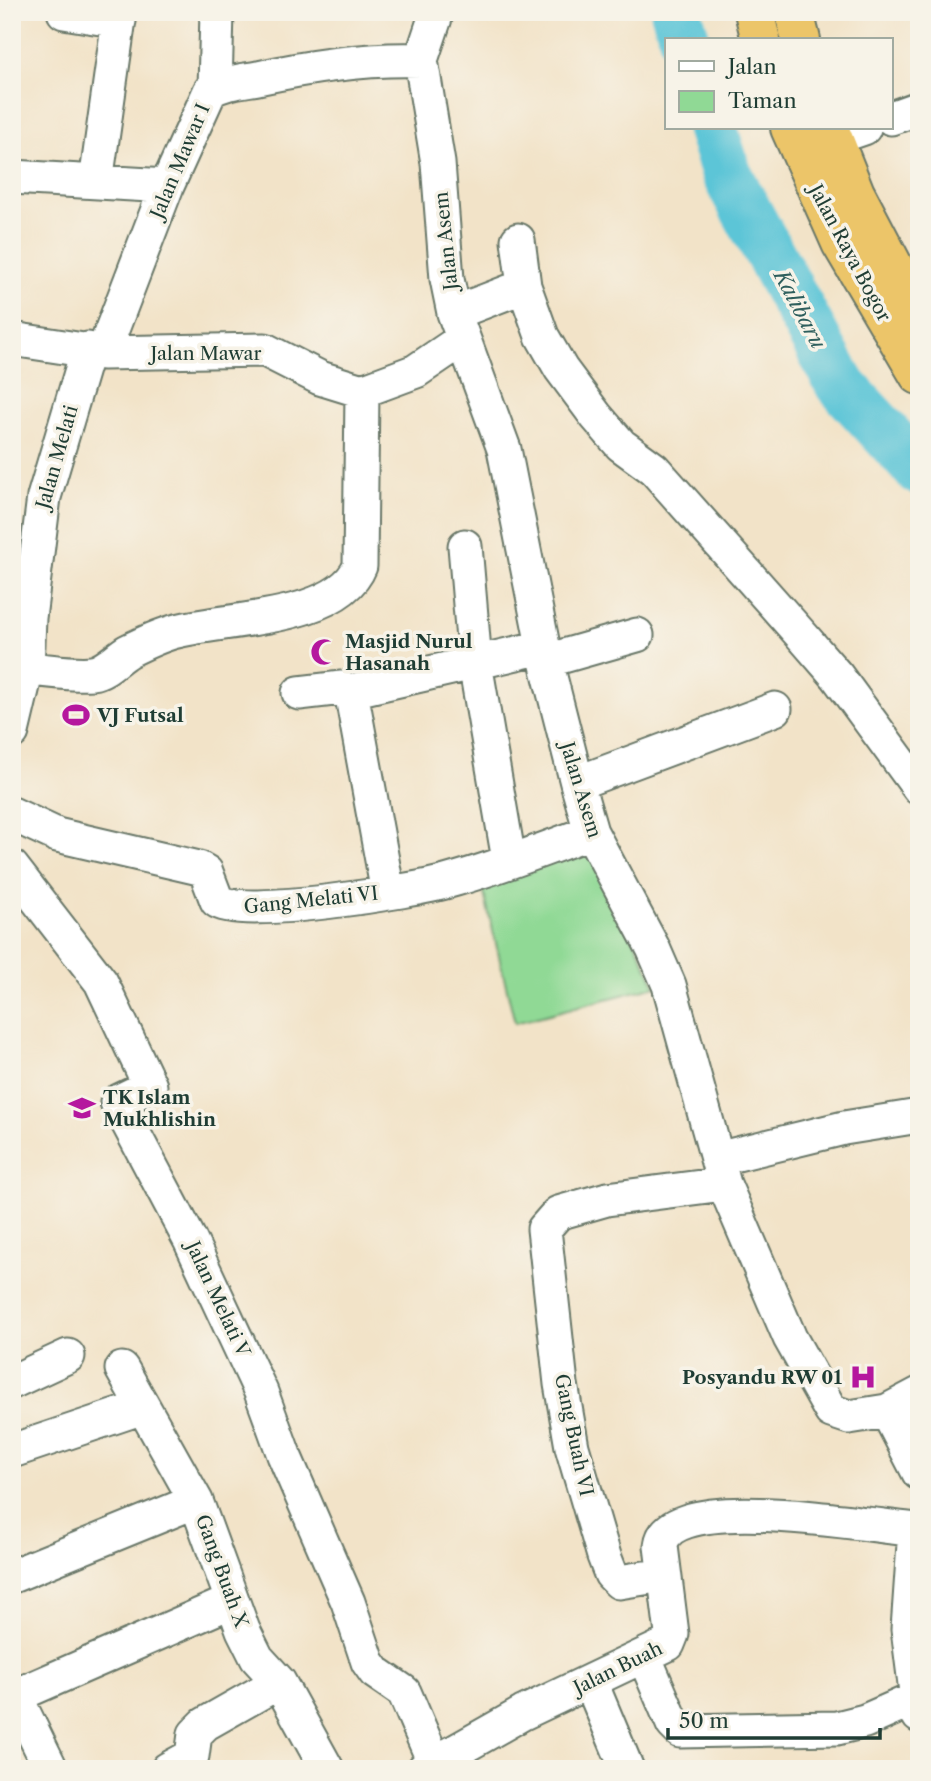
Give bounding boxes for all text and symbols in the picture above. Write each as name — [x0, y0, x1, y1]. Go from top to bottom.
legend — [665, 38, 892, 130]
text: Jalan — [725, 54, 777, 79]
text: Taman — [728, 88, 797, 113]
street label: Jalan Mawar I — [144, 100, 215, 225]
street label: Jalan Raya Bogor — [803, 178, 896, 325]
street label: Jalan Asem — [429, 190, 463, 294]
water label: Kalibaru — [768, 263, 832, 353]
street label: Jalan Mawar — [148, 342, 261, 365]
street label: Jalan Melati — [30, 402, 83, 514]
place label: Masjid Nurul Hasanah — [345, 630, 473, 675]
mosque icon: Masjid Nurul Hasanah — [309, 637, 339, 667]
sports icon: VJ Futsal — [61, 700, 91, 730]
place label: VJ Futsal — [96, 704, 184, 727]
street label: Jalan Asem — [555, 736, 607, 841]
street label: Gang Melati VI — [243, 882, 379, 918]
place label: TK Islam Mukhlishin — [103, 1086, 216, 1131]
school or university icon: TK Islam Mukhlishin — [67, 1093, 97, 1123]
street label: Jalan Melati V — [180, 1235, 255, 1362]
hospital icon: Posyandu RW 01 — [848, 1362, 878, 1392]
place label: Posyandu RW 01 — [682, 1366, 842, 1389]
street label: Gang Buah VI — [550, 1372, 598, 1498]
street label: Gang Buah X — [191, 1511, 253, 1632]
street label: Jalan Buah — [567, 1637, 666, 1701]
scale bar — [668, 1697, 880, 1741]
text: 50 m — [679, 1708, 729, 1733]

